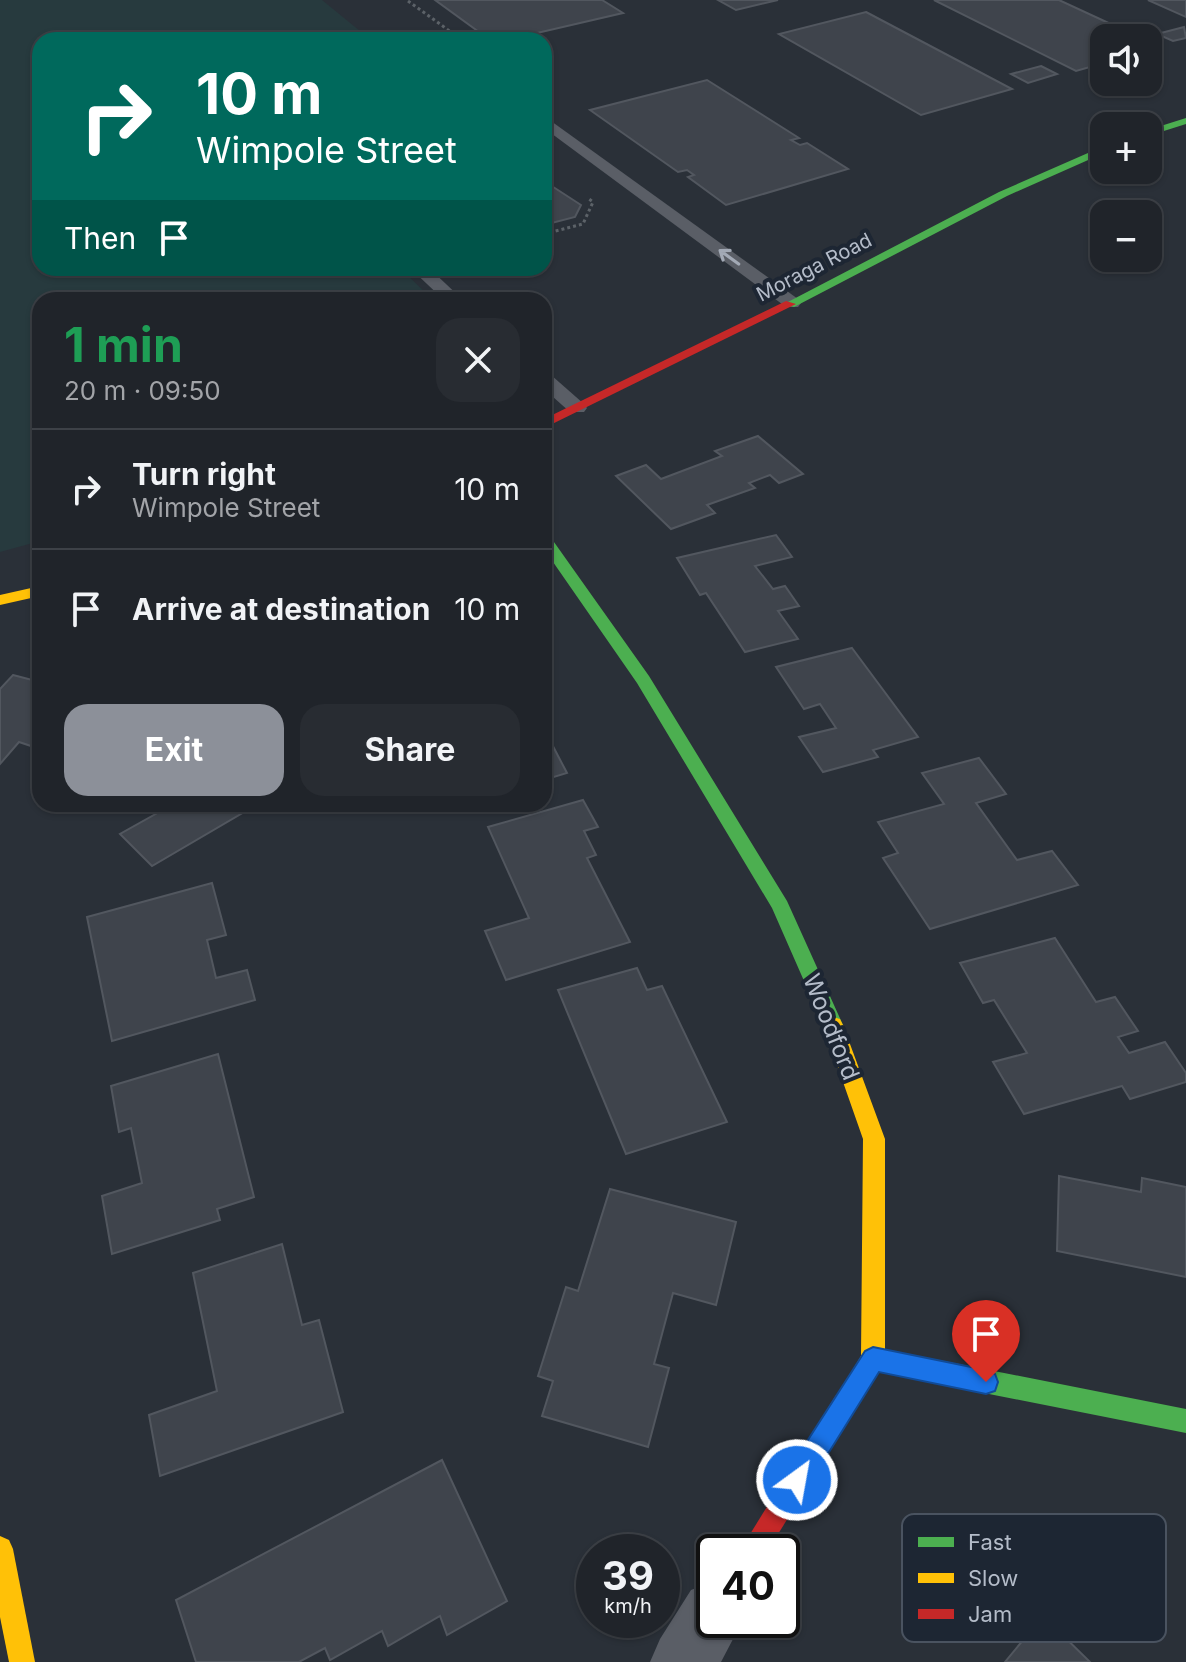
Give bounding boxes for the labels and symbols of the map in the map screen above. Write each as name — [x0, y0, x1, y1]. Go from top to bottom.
street label: Moraga Road — [752, 228, 876, 306]
one-way arrow — [719, 249, 741, 266]
street label: Woodford — [797, 970, 866, 1084]
pin — [952, 1300, 1020, 1382]
position arrow — [755, 1438, 839, 1522]
legend — [902, 1514, 1166, 1642]
text: Fast — [968, 1529, 1012, 1555]
speed limit sign: 40 — [696, 1534, 800, 1638]
text: Slow — [968, 1565, 1018, 1591]
text: Jam — [968, 1601, 1012, 1627]

